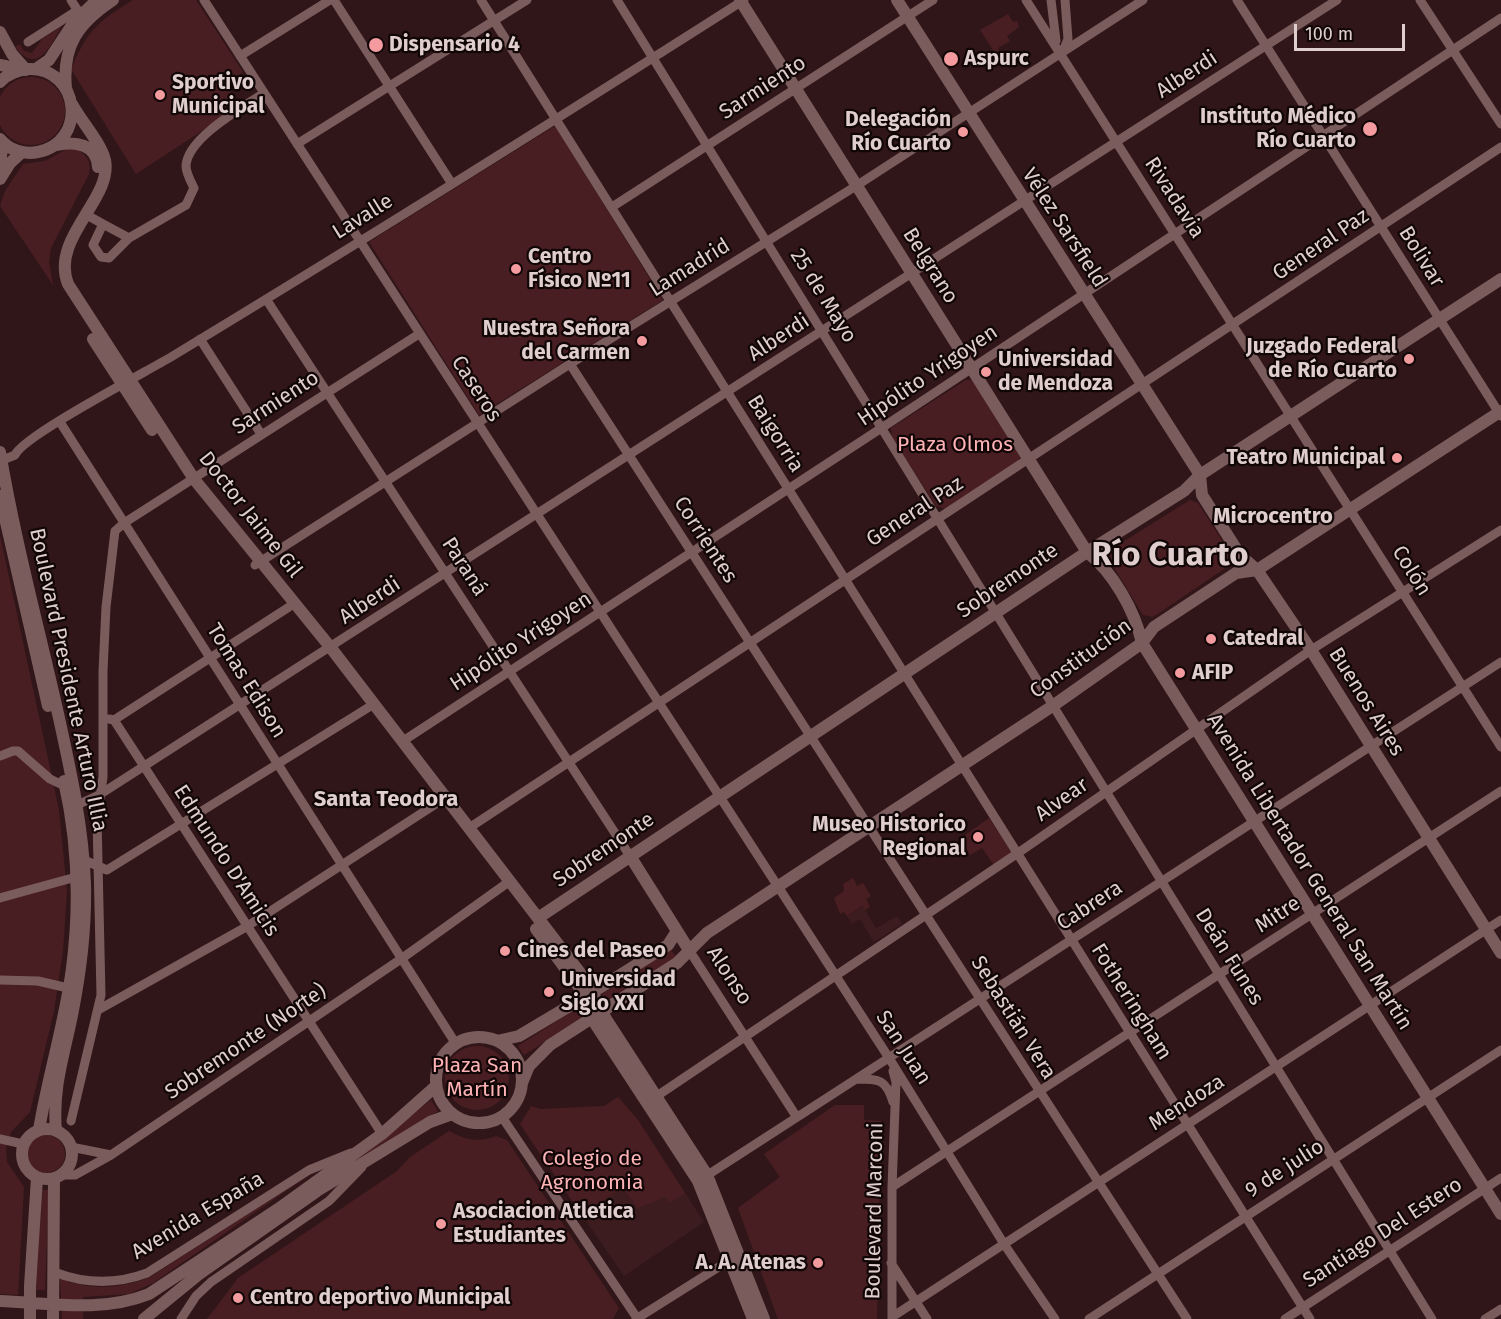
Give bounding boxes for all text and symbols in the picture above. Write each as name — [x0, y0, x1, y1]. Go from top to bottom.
scale bar — [1297, 12, 1408, 50]
text: 100 m — [1305, 23, 1353, 45]
place label: Dispensario 4 — [389, 32, 520, 58]
marker: Dispensario 4 — [367, 36, 385, 54]
place label: Aspurc — [964, 46, 1029, 72]
street label: Alberdi — [1152, 46, 1222, 104]
marker: Aspurc — [942, 50, 960, 68]
street label: Sarmiento — [715, 51, 811, 125]
place label: Sportivo Municipal — [172, 70, 264, 120]
marker: Sportivo Municipal — [153, 88, 167, 102]
place label: Instituto Médico Río Cuarto — [1200, 104, 1356, 154]
place label: Delegación Río Cuarto — [845, 107, 951, 157]
marker: Instituto Médico Río Cuarto — [1361, 120, 1379, 138]
marker: Delegación Río Cuarto — [956, 125, 970, 139]
street label: Rivadavia — [1139, 153, 1209, 243]
street label: Vélez Sarsfield — [1016, 164, 1112, 292]
street label: Lavalle — [328, 189, 398, 245]
street label: General Paz — [1268, 204, 1374, 286]
street label: Bolivar — [1393, 222, 1449, 292]
street label: Belgrano — [897, 223, 963, 309]
street label: Lamadrid — [645, 233, 735, 303]
place label: Centro Físico Nº11 — [528, 244, 631, 294]
street label: 25 de Mayo — [784, 244, 862, 348]
marker: Centro Físico Nº11 — [509, 262, 523, 276]
street label: Alberdi — [744, 309, 814, 367]
place label: Nuestra Señora del Carmen — [483, 316, 630, 366]
street label: Hipólito Yrigoyen — [853, 320, 1003, 432]
marker: Nuestra Señora del Carmen — [635, 334, 649, 348]
place label: Juzgado Federal de Río Cuarto — [1246, 334, 1397, 384]
place label: Universidad de Mendoza — [998, 347, 1113, 397]
street label: Caseros — [445, 351, 507, 427]
marker: Juzgado Federal de Río Cuarto — [1402, 352, 1416, 366]
marker: Universidad de Mendoza — [979, 365, 993, 379]
street label: Sarmiento — [228, 366, 324, 440]
street label: Baigorria — [741, 391, 809, 477]
park label: Plaza Olmos — [897, 432, 1013, 458]
place label: Teatro Municipal — [1226, 445, 1385, 471]
street label: Doctor Jaime Gil — [193, 447, 307, 583]
marker: Teatro Municipal — [1390, 451, 1404, 465]
street label: General Paz — [862, 471, 968, 553]
street label: Corrientes — [668, 492, 742, 588]
district label: Microcentro — [1213, 504, 1333, 530]
street label: Boulevard Presidente Arturo Illia — [23, 526, 113, 834]
street label: Paraná — [436, 533, 492, 601]
district label: Río Cuarto — [1092, 536, 1248, 576]
street label: Sobremonte — [953, 538, 1063, 624]
street label: Colón — [1386, 541, 1436, 601]
street label: Alberdi — [335, 572, 405, 630]
street label: Hipólito Yrigoyen — [446, 587, 596, 697]
street label: Constitución — [1025, 614, 1137, 704]
street label: Tomas Edison — [201, 619, 291, 743]
place label: Catedral — [1223, 626, 1304, 652]
marker: Catedral — [1204, 632, 1218, 646]
street label: Buenos Aires — [1323, 643, 1409, 761]
place label: AFIP — [1192, 660, 1233, 686]
marker: AFIP — [1173, 666, 1187, 680]
street label: Avenida Libertador General San Martín — [1201, 709, 1417, 1035]
street label: Alvear — [1031, 773, 1093, 827]
street label: Edmundo D'Amicis — [168, 781, 284, 941]
district label: Santa Teodora — [314, 787, 458, 813]
street label: Sobremonte — [549, 807, 659, 893]
place label: Museo Historico Regional — [812, 812, 966, 862]
marker: Museo Historico Regional — [971, 830, 985, 844]
street label: Cabrera — [1052, 876, 1128, 936]
street label: Mitre — [1251, 891, 1305, 939]
street label: Deán Funes — [1189, 904, 1269, 1010]
place label: Cines del Paseo — [517, 938, 666, 964]
street label: Fotheringham — [1085, 939, 1177, 1065]
street label: Alonso — [701, 942, 757, 1010]
marker: Cines del Paseo — [498, 944, 512, 958]
street label: Sebastián Vera — [965, 952, 1061, 1084]
place label: Universidad Siglo XXI — [561, 967, 676, 1017]
street label: Sobremonte (Norte) — [161, 979, 331, 1105]
marker: Universidad Siglo XXI — [542, 985, 556, 999]
street label: San Juan — [870, 1006, 936, 1090]
park label: Plaza San Martín — [432, 1053, 522, 1103]
street label: Mendoza — [1144, 1069, 1230, 1137]
street label: Boulevard Marconi — [861, 1122, 889, 1300]
street label: 9 de julio — [1241, 1134, 1329, 1204]
park label: Colegio de Agronomia — [541, 1146, 643, 1196]
street label: Avenida España — [127, 1167, 269, 1265]
street label: Santiago Del Estero — [1299, 1172, 1467, 1294]
place label: Asociacion Atletica Estudiantes — [453, 1199, 634, 1249]
marker: Asociacion Atletica Estudiantes — [434, 1217, 448, 1231]
place label: A. A. Atenas — [696, 1250, 806, 1276]
marker: A. A. Atenas — [811, 1256, 825, 1270]
place label: Centro deportivo Municipal — [250, 1285, 510, 1311]
marker: Centro deportivo Municipal — [231, 1291, 245, 1305]

